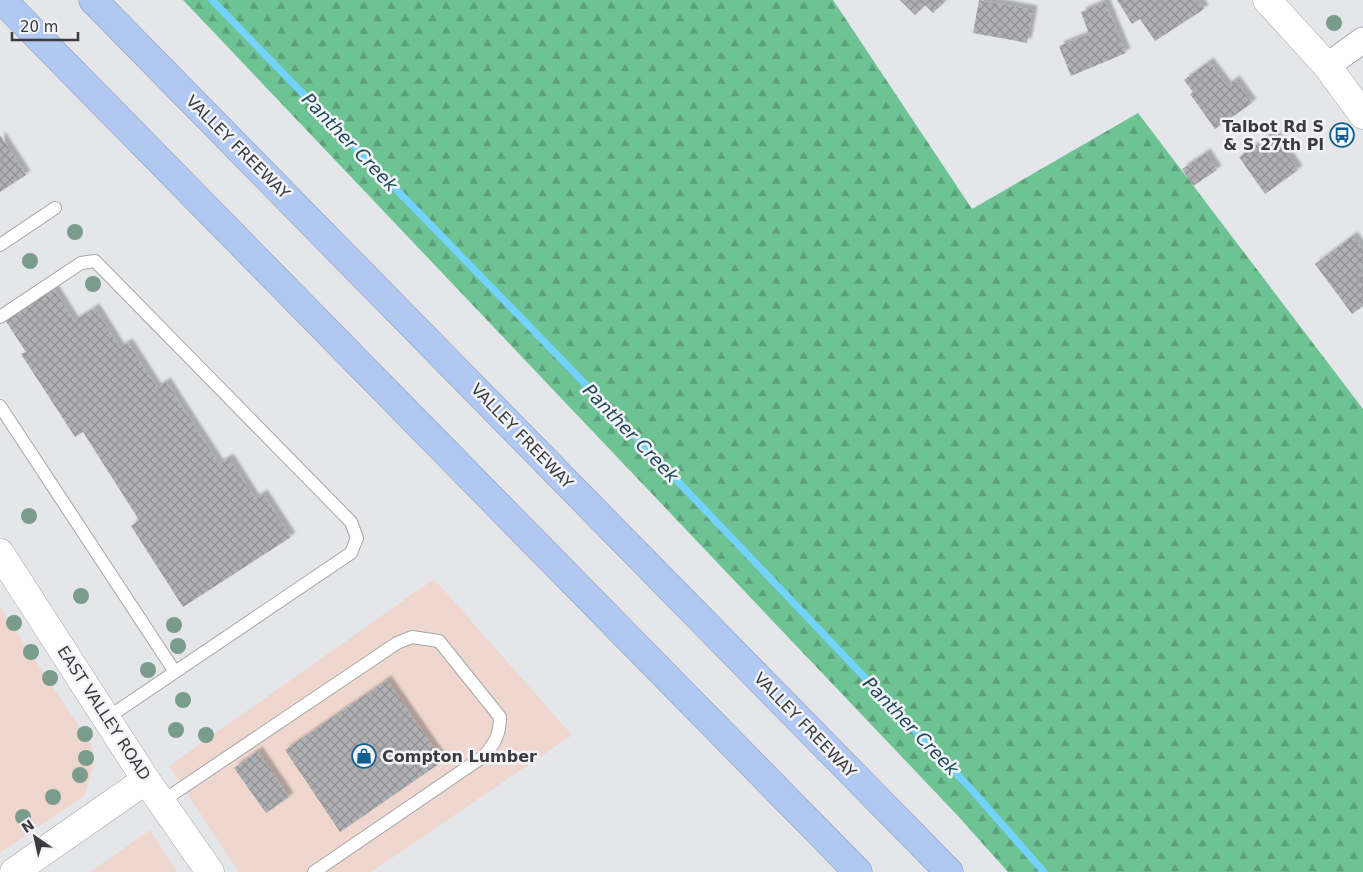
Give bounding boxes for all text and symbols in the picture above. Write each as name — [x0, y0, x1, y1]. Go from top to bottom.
scale bar — [12, 10, 79, 42]
text: 20 m — [20, 18, 58, 36]
water label: Panther Creek — [298, 88, 403, 197]
street label: VALLEY FREEWAY — [182, 91, 294, 203]
place label: Talbot Rd S & S 27th Pl — [1222, 117, 1324, 154]
bus stop icon: Talbot Rd S & S 27th Pl — [1329, 122, 1355, 148]
water label: Panther Creek — [579, 379, 684, 488]
street label: VALLEY FREEWAY — [467, 380, 577, 493]
street label: EAST VALLEY ROAD — [53, 642, 155, 784]
street label: VALLEY FREEWAY — [750, 669, 860, 782]
water label: Panther Creek — [859, 672, 964, 781]
shop icon: Compton Lumber — [351, 743, 377, 769]
place label: Compton Lumber — [382, 747, 537, 766]
north arrow — [10, 812, 60, 862]
text: N — [18, 816, 37, 836]

